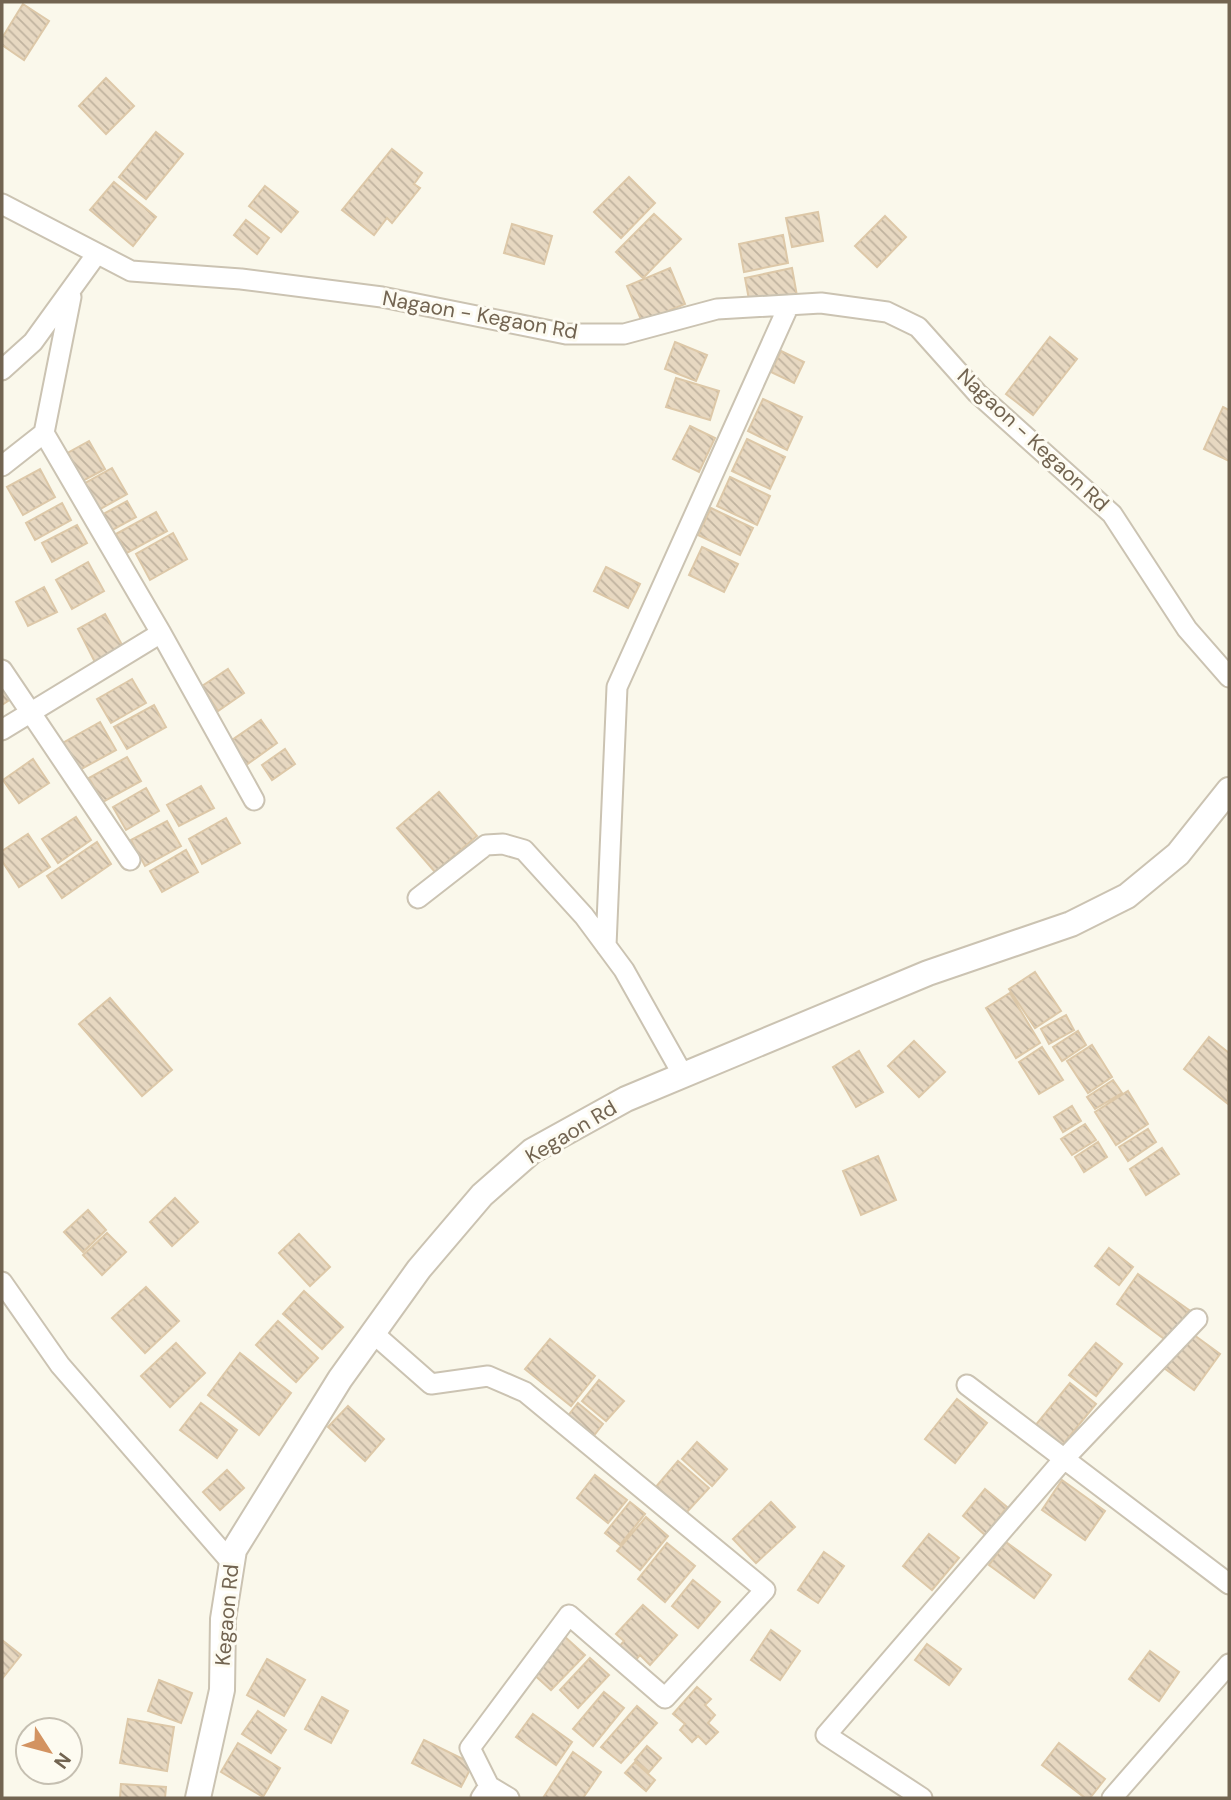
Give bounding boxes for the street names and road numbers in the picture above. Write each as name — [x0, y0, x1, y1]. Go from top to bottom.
street label: Nagaon - Kegaon Rd — [380, 284, 580, 346]
street label: Nagaon - Kegaon Rd — [951, 362, 1115, 518]
street label: Kegaon Rd — [520, 1094, 622, 1170]
street label: Kegaon Rd — [209, 1563, 245, 1667]

